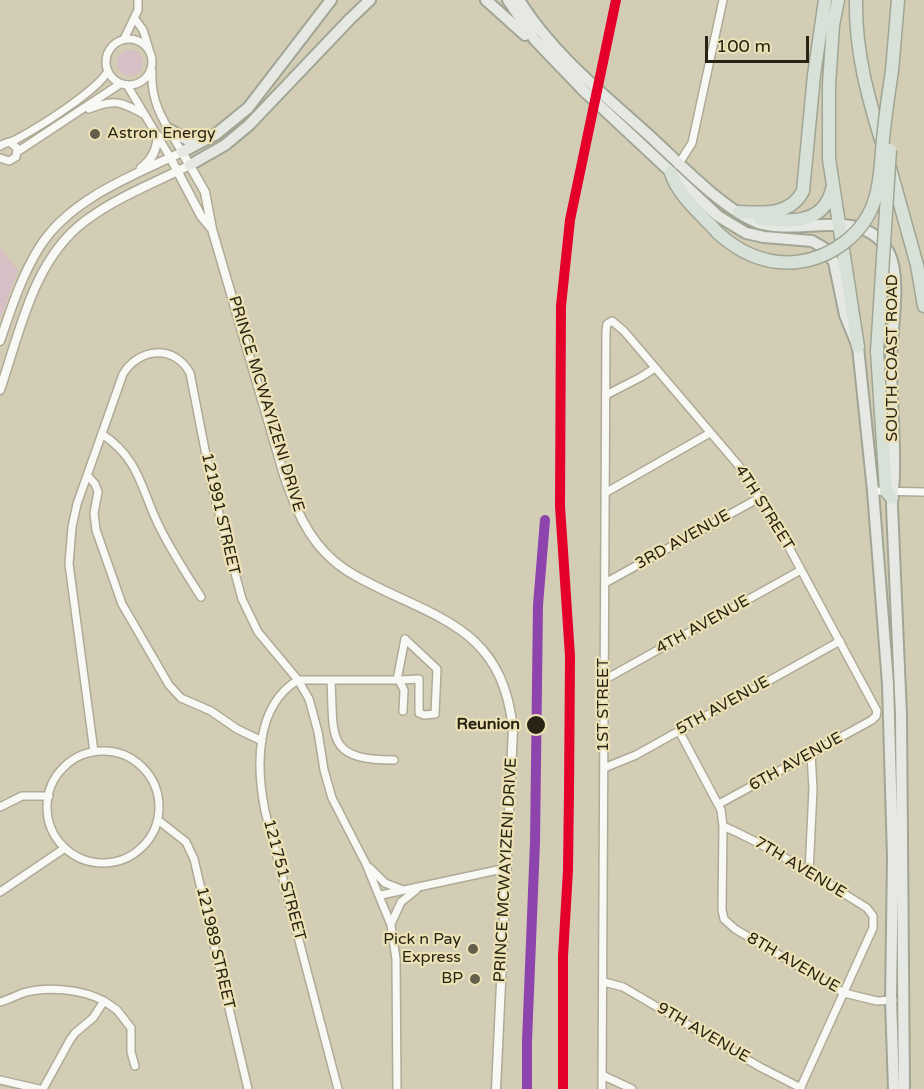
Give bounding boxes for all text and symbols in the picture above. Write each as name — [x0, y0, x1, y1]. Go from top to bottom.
scale bar — [708, 24, 812, 62]
text: 100 m — [716, 35, 771, 57]
place label: Astron Energy — [107, 124, 216, 144]
marker: Astron Energy — [88, 127, 102, 141]
street label: SOUTH COAST ROAD — [883, 274, 903, 442]
street label: PRINCE MCWAYIZENI DRIVE — [224, 294, 308, 514]
street label: 121991 STREET — [197, 451, 243, 577]
street label: 4TH STREET — [730, 462, 798, 554]
street label: 3RD AVENUE — [632, 506, 734, 574]
street label: 4TH AVENUE — [653, 591, 753, 659]
street label: 1ST STREET — [594, 658, 614, 752]
street label: 5TH AVENUE — [673, 672, 773, 740]
marker: Reunion — [525, 714, 547, 736]
place label: Reunion — [457, 715, 520, 735]
street label: 6TH AVENUE — [746, 728, 846, 796]
street label: PRINCE MCWAYIZENI DRIVE — [491, 757, 521, 983]
street label: 121751 STREET — [259, 817, 309, 943]
street label: 7TH AVENUE — [751, 833, 849, 903]
street label: 121989 STREET — [192, 885, 238, 1011]
street label: 8TH AVENUE — [743, 929, 843, 997]
place label: Pick n Pay Express — [383, 930, 461, 968]
marker: Pick n Pay Express — [466, 942, 480, 956]
place label: BP — [441, 969, 463, 989]
marker: BP — [468, 972, 482, 986]
street label: 9TH AVENUE — [653, 999, 753, 1067]

